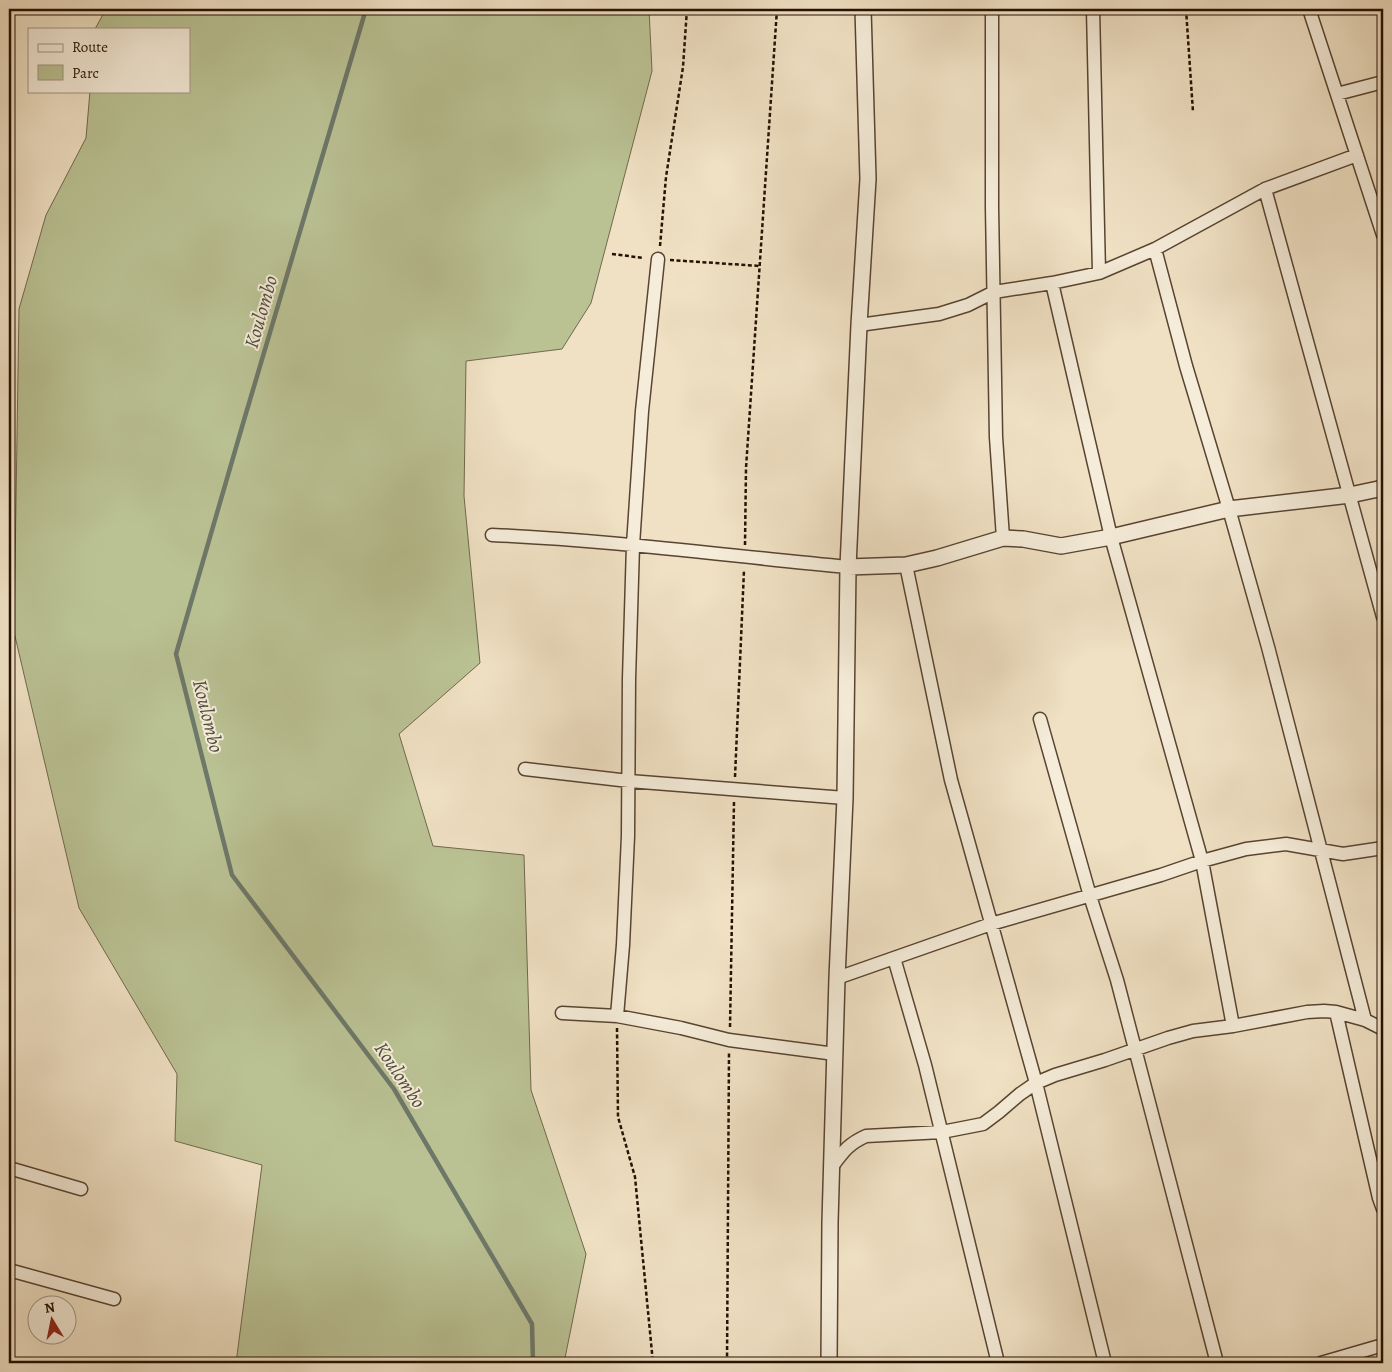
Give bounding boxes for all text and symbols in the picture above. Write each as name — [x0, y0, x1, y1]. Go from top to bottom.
legend — [28, 28, 190, 92]
text: Route — [72, 37, 108, 57]
text: Parc — [72, 63, 99, 83]
water label: Koulombo — [238, 273, 284, 351]
water label: Koulombo — [186, 677, 230, 755]
water label: Koulombo — [368, 1037, 432, 1113]
north arrow — [28, 1294, 78, 1344]
text: N — [43, 1297, 57, 1318]

